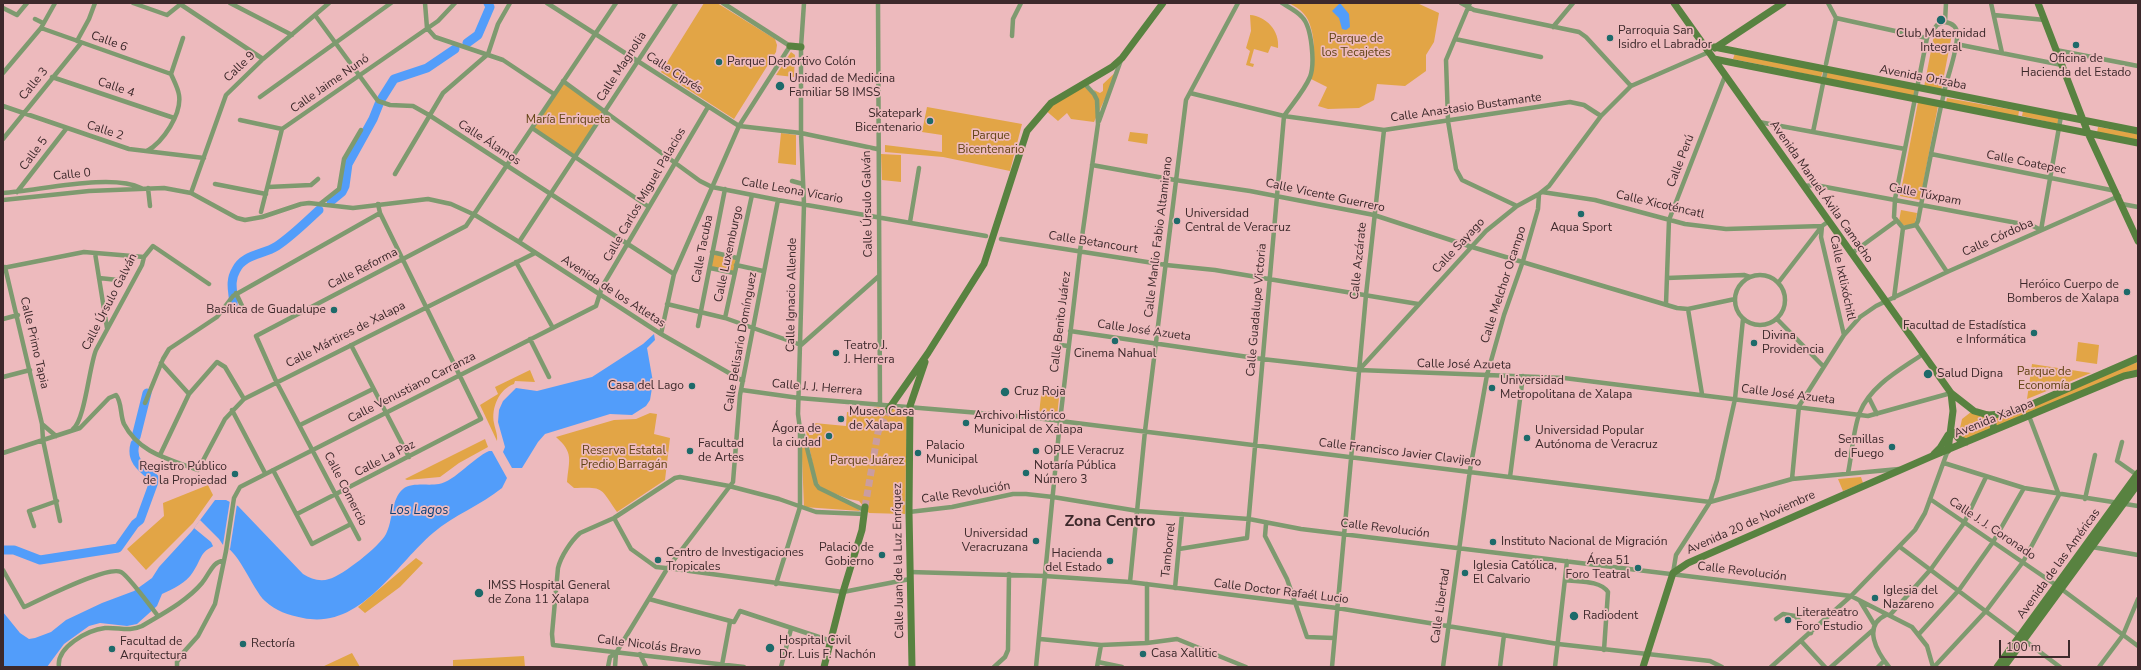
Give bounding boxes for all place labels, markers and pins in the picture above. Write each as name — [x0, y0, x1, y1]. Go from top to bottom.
marker: Club Maternidad Integral — [1935, 14, 1947, 26]
place label: Parroquia San Isidro el Labrador — [1618, 24, 1712, 52]
place label: Club Maternidad Integral — [1896, 27, 1986, 55]
marker: Parroquia San Isidro el Labrador — [1605, 33, 1615, 43]
marker: Oficina de Hacienda del Estado — [2071, 40, 2081, 50]
place label: Oficina de Hacienda del Estado — [2021, 52, 2131, 80]
place label: Parque Deportivo Colón — [727, 55, 856, 69]
marker: Parque Deportivo Colón — [714, 57, 724, 67]
place label: Unidad de Medicina Familiar 58 IMSS — [789, 72, 895, 100]
marker: Unidad de Medicina Familiar 58 IMSS — [774, 80, 786, 92]
place label: Skatepark Bicentenario — [855, 107, 922, 135]
marker: Skatepark Bicentenario — [925, 116, 935, 126]
place label: Universidad Central de Veracruz — [1185, 207, 1290, 235]
marker: Aqua Sport — [1576, 209, 1586, 219]
marker: Universidad Central de Veracruz — [1172, 216, 1182, 226]
place label: Aqua Sport — [1550, 221, 1612, 235]
place label: Heróico Cuerpo de Bomberos de Xalapa — [2007, 278, 2119, 306]
marker: Heróico Cuerpo de Bomberos de Xalapa — [2122, 287, 2132, 297]
place label: Basílica de Guadalupe — [206, 303, 326, 317]
marker: Basílica de Guadalupe — [329, 305, 339, 315]
place label: Facultad de Estadística e Informática — [1903, 319, 2026, 347]
marker: Facultad de Estadística e Informática — [2029, 328, 2039, 338]
place label: Divina Providencia — [1762, 329, 1824, 357]
marker: Cinema Nahual — [1110, 336, 1120, 346]
marker: Divina Providencia — [1749, 338, 1759, 348]
place label: Teatro J. J. Herrera — [844, 339, 895, 367]
place label: Cinema Nahual — [1074, 347, 1156, 361]
marker: Teatro J. J. Herrera — [831, 348, 841, 358]
place label: Salud Digna — [1937, 367, 2003, 381]
marker: Salud Digna — [1922, 368, 1934, 380]
place label: Universidad Metropolitana de Xalapa — [1500, 374, 1632, 402]
place label: Casa del Lago — [608, 379, 684, 393]
marker: Casa del Lago — [687, 381, 697, 391]
marker: Universidad Metropolitana de Xalapa — [1487, 383, 1497, 393]
place label: Cruz Roja — [1014, 385, 1065, 399]
marker: Cruz Roja — [999, 386, 1011, 398]
place label: Museo Casa de Xalapa — [849, 405, 914, 433]
place label: Archivo Histórico Municipal de Xalapa — [974, 409, 1083, 437]
marker: Museo Casa de Xalapa — [836, 414, 846, 424]
marker: Archivo Histórico Municipal de Xalapa — [961, 418, 971, 428]
place label: Ágora de la ciudad — [772, 422, 821, 450]
place label: Universidad Popular Autónoma de Veracruz — [1535, 424, 1658, 452]
marker: Ágora de la ciudad — [824, 431, 834, 441]
marker: Universidad Popular Autónoma de Veracruz — [1522, 433, 1532, 443]
place label: Semillas de Fuego — [1834, 433, 1884, 461]
place label: Facultad de Artes — [698, 437, 744, 465]
place label: Palacio Municipal — [926, 439, 978, 467]
marker: Semillas de Fuego — [1887, 442, 1897, 452]
place label: OPLE Veracruz — [1044, 444, 1124, 458]
marker: Facultad de Artes — [685, 446, 695, 456]
marker: OPLE Veracruz — [1031, 446, 1041, 456]
marker: Palacio Municipal — [913, 448, 923, 458]
place label: Notaría Pública Número 3 — [1034, 459, 1116, 487]
place label: Registro Público de la Propiedad — [139, 460, 227, 488]
marker: Notaría Pública Número 3 — [1021, 468, 1031, 478]
marker: Registro Público de la Propiedad — [230, 469, 240, 479]
place label: Universidad Veracruzana — [962, 527, 1028, 555]
place label: Instituto Nacional de Migración — [1501, 535, 1667, 549]
marker: Universidad Veracruzana — [1031, 536, 1041, 546]
marker: Instituto Nacional de Migración — [1488, 537, 1498, 547]
place label: Palacio de Gobierno — [819, 541, 874, 569]
place label: Centro de Investigaciones Tropicales — [666, 546, 804, 574]
place label: Hacienda del Estado — [1045, 547, 1102, 575]
marker: Palacio de Gobierno — [877, 550, 887, 560]
place label: Área 51 Foro Teatral — [1566, 554, 1630, 582]
marker: Centro de Investigaciones Tropicales — [653, 555, 663, 565]
marker: Hacienda del Estado — [1105, 556, 1115, 566]
place label: Iglesia Católica, El Calvario — [1473, 559, 1557, 587]
marker: Área 51 Foro Teatral — [1633, 563, 1643, 573]
marker: Iglesia Católica, El Calvario — [1460, 568, 1470, 578]
place label: IMSS Hospital General de Zona 11 Xalapa — [488, 579, 610, 607]
place label: Iglesia del Nazareno — [1883, 584, 1938, 612]
marker: IMSS Hospital General de Zona 11 Xalapa — [473, 587, 485, 599]
marker: Iglesia del Nazareno — [1870, 593, 1880, 603]
place label: Literateatro Foro Estudio — [1796, 606, 1863, 634]
place label: Radiodent — [1583, 609, 1638, 623]
marker: Radiodent — [1568, 610, 1580, 622]
marker: Literateatro Foro Estudio — [1783, 615, 1793, 625]
place label: Hospital Civil Dr. Luis F. Nachón — [779, 634, 876, 662]
place label: Facultad de Arquitectura — [120, 635, 187, 663]
place label: Rectoría — [251, 637, 295, 651]
marker: Rectoría — [238, 639, 248, 649]
marker: Hospital Civil Dr. Luis F. Nachón — [764, 642, 776, 654]
marker: Facultad de Arquitectura — [107, 644, 117, 654]
place label: Casa Xallitic — [1151, 647, 1217, 661]
marker: Casa Xallitic — [1138, 649, 1148, 659]

